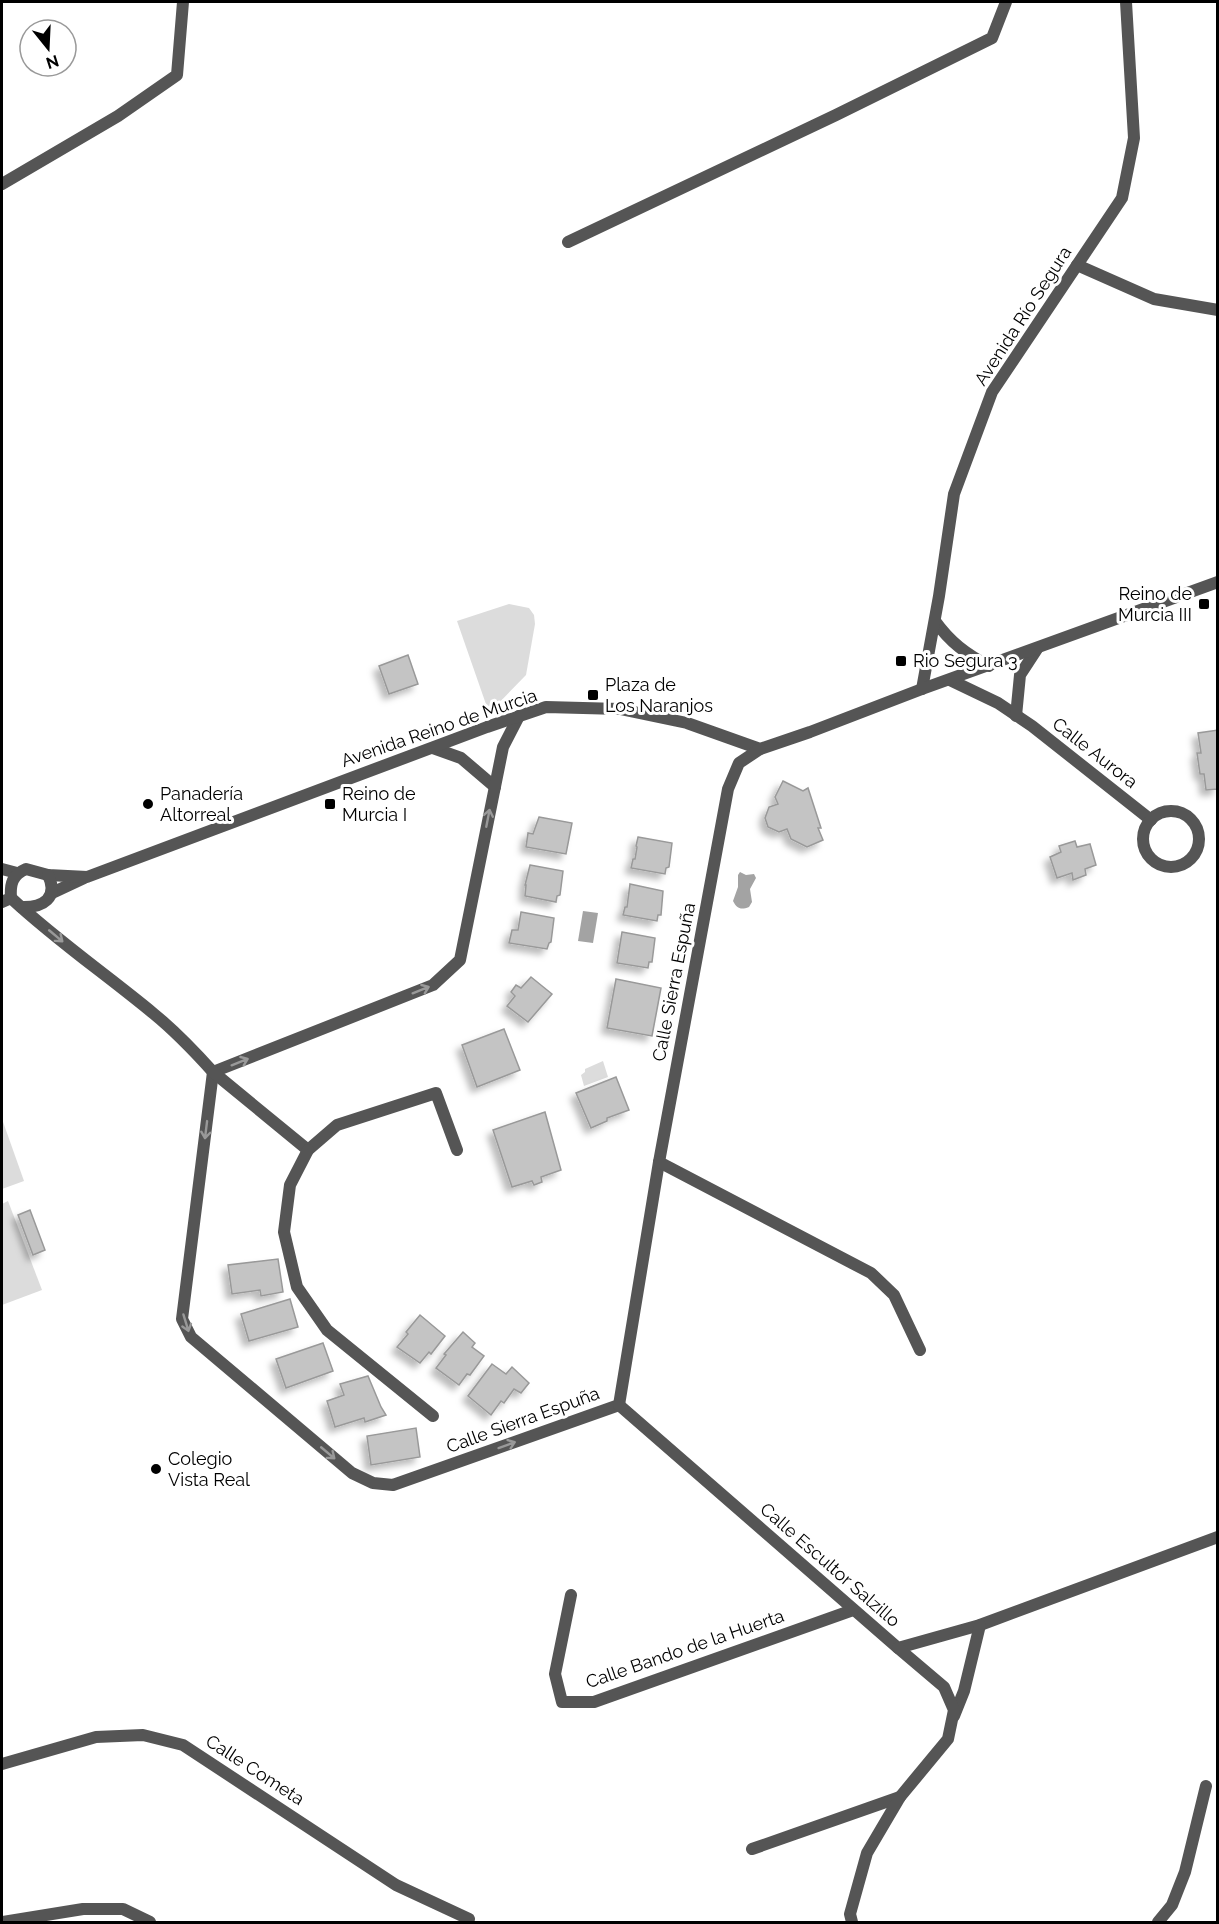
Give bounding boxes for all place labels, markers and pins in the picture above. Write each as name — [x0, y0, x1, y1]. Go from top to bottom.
place label: Reino de Murcia III — [1118, 583, 1192, 625]
marker: Reino de Murcia III — [1197, 597, 1211, 611]
place label: Rio Segura 3 — [913, 650, 1018, 671]
marker: Rio Segura 3 — [894, 654, 908, 668]
place label: Plaza de Los Naranjos — [605, 674, 713, 716]
marker: Plaza de Los Naranjos — [586, 688, 600, 702]
place label: Panadería Altorreal — [160, 783, 243, 825]
place label: Reino de Murcia I — [342, 783, 416, 825]
marker: Panadería Altorreal — [141, 797, 155, 811]
marker: Reino de Murcia I — [323, 797, 337, 811]
place label: Colegio Vista Real — [168, 1448, 250, 1490]
marker: Colegio Vista Real — [149, 1462, 163, 1476]

